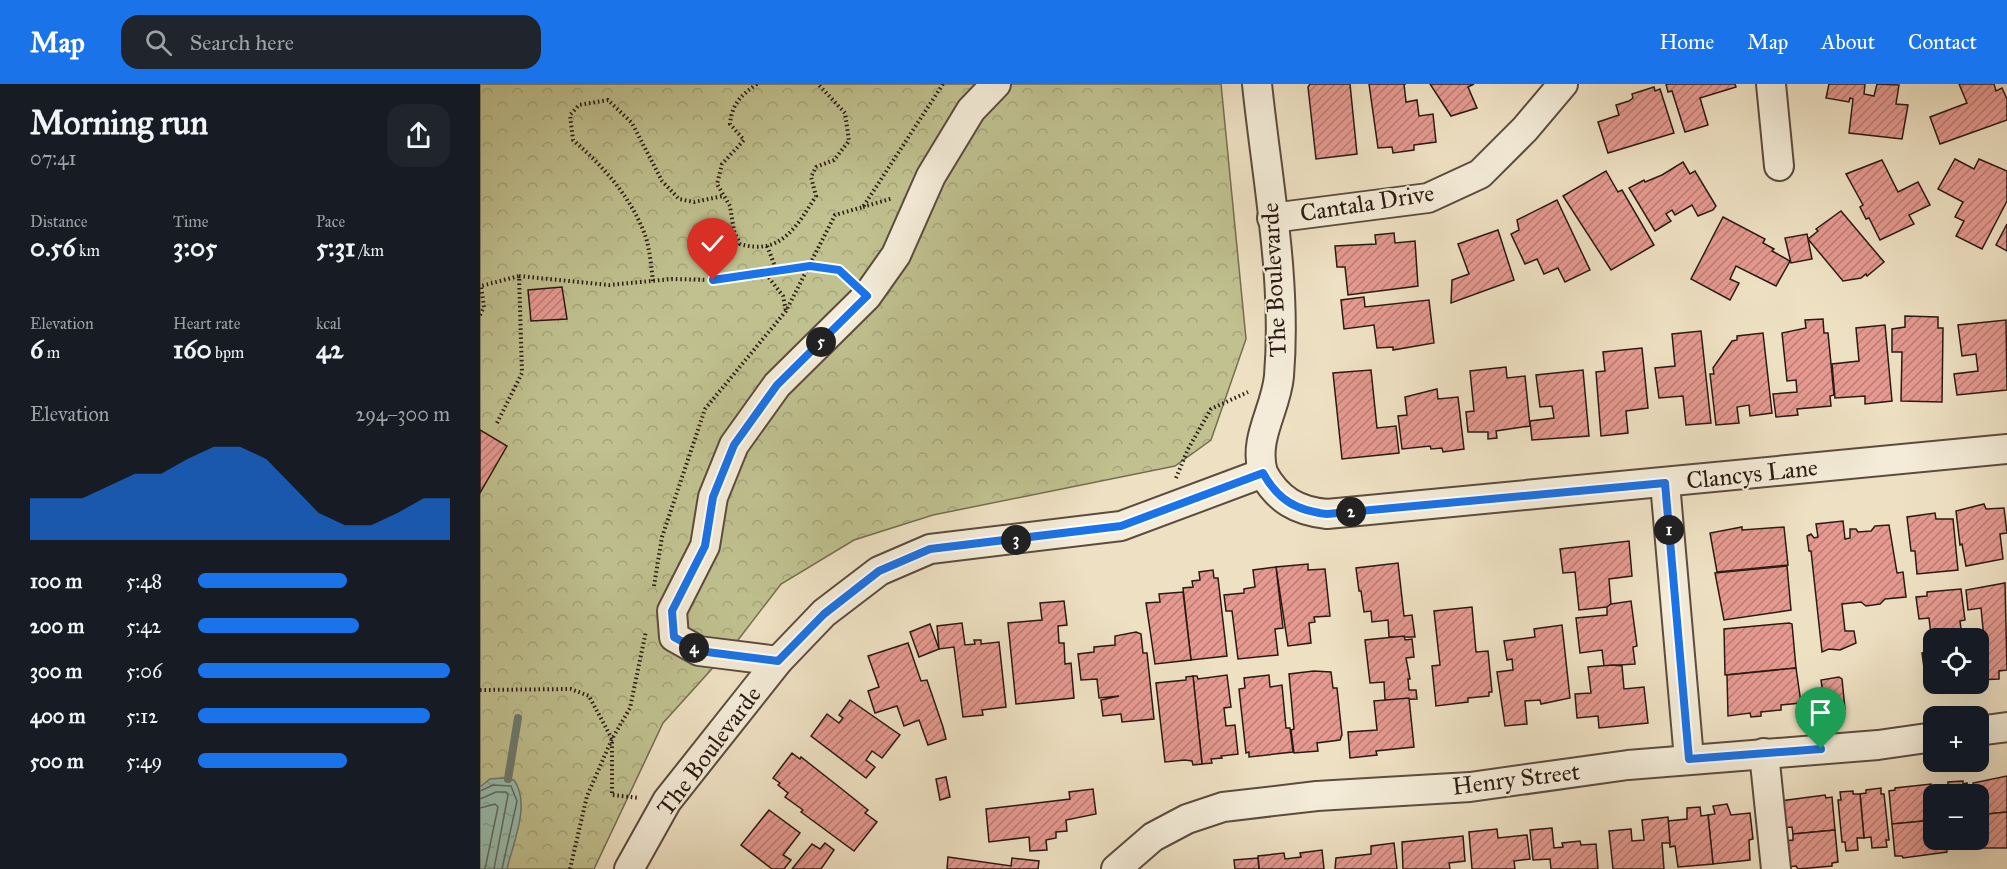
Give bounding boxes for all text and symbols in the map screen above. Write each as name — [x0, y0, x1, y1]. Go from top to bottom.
search box — [121, 15, 541, 69]
text: Map — [30, 25, 85, 60]
icon: search — [142, 26, 175, 59]
text: Search here — [190, 29, 294, 56]
text: Home — [1659, 29, 1714, 55]
text: Map — [1747, 29, 1788, 55]
text: About — [1821, 29, 1875, 55]
text: Contact — [1908, 29, 1977, 55]
text: Morning run — [30, 103, 208, 143]
button: share — [387, 104, 450, 167]
text: 07:41 — [30, 146, 76, 170]
street label: Cantala Drive — [1298, 178, 1436, 228]
street label: The Boulevarde — [1255, 202, 1293, 358]
text: Distance — [30, 212, 87, 231]
text: Time — [173, 212, 208, 231]
text: Pace — [316, 212, 345, 231]
pin — [687, 218, 738, 280]
icon: check — [696, 227, 729, 260]
text: 0.56 — [30, 231, 76, 263]
text: 3:05 — [173, 231, 217, 263]
text: 5:31 — [316, 231, 355, 263]
text: km — [76, 241, 100, 260]
text: /km — [355, 241, 384, 260]
text: Elevation — [30, 314, 94, 333]
text: Heart rate — [173, 314, 240, 333]
text: kcal — [316, 314, 341, 333]
pin: 5 — [806, 327, 836, 357]
text: 5 — [817, 332, 825, 351]
text: 6 — [30, 333, 43, 365]
text: 160 — [173, 333, 212, 365]
text: 42 — [316, 333, 343, 365]
text: m — [43, 343, 60, 362]
text: bpm — [212, 343, 244, 362]
text: Elevation — [30, 402, 109, 426]
text: 294–300 m — [355, 402, 450, 426]
street label: Clancys Lane — [1685, 452, 1819, 496]
pin: 2 — [1336, 497, 1366, 527]
text: 2 — [1347, 502, 1355, 521]
pin: 1 — [1654, 515, 1684, 545]
text: 1 — [1666, 520, 1672, 539]
pin: 3 — [1001, 525, 1031, 555]
text: 3 — [1013, 530, 1019, 549]
text: 100 m — [30, 569, 82, 593]
text: 5:48 — [126, 569, 162, 593]
text: 200 m — [30, 614, 84, 638]
text: 5:42 — [126, 614, 161, 638]
map controls — [1923, 628, 1989, 850]
button: locate — [1923, 628, 1989, 694]
pin: 4 — [679, 633, 709, 663]
text: 4 — [690, 638, 698, 657]
text: 300 m — [30, 659, 82, 683]
text: 5:06 — [126, 659, 162, 683]
street label: The Boulevarde — [650, 680, 768, 822]
pin — [1795, 687, 1846, 749]
icon: arrive — [1804, 696, 1837, 729]
text: 400 m — [30, 704, 86, 728]
text: 5:12 — [126, 704, 158, 728]
button: + — [1923, 706, 1989, 772]
text: 500 m — [30, 749, 84, 773]
text: 5:49 — [126, 749, 162, 773]
street label: Henry Street — [1450, 756, 1582, 802]
button: − — [1923, 784, 1989, 850]

